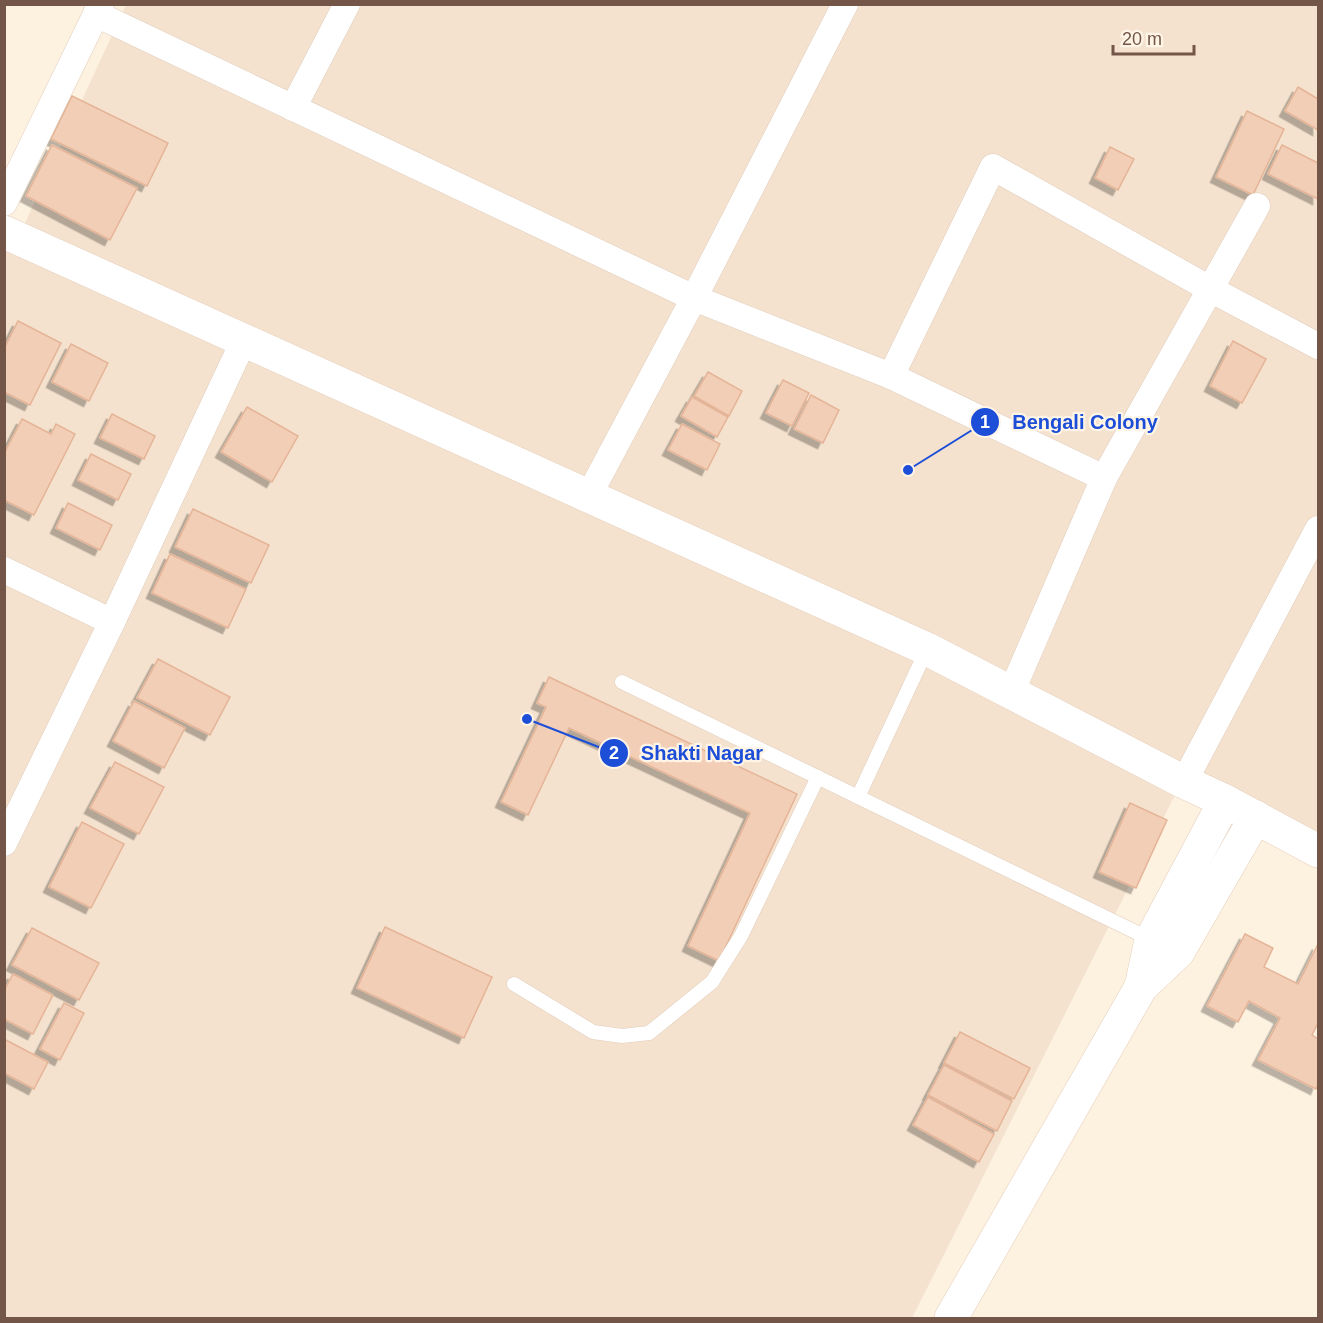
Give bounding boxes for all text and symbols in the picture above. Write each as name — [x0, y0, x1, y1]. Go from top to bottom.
scale bar — [1113, 18, 1194, 56]
text: 20 m — [1122, 29, 1162, 49]
callout: Bengali Colony — [970, 403, 1170, 441]
text: Bengali Colony — [1012, 411, 1159, 433]
text: 1 — [980, 412, 990, 432]
callout: Shakti Nagar — [599, 734, 775, 772]
text: Shakti Nagar — [641, 742, 763, 764]
text: 2 — [609, 743, 619, 763]

